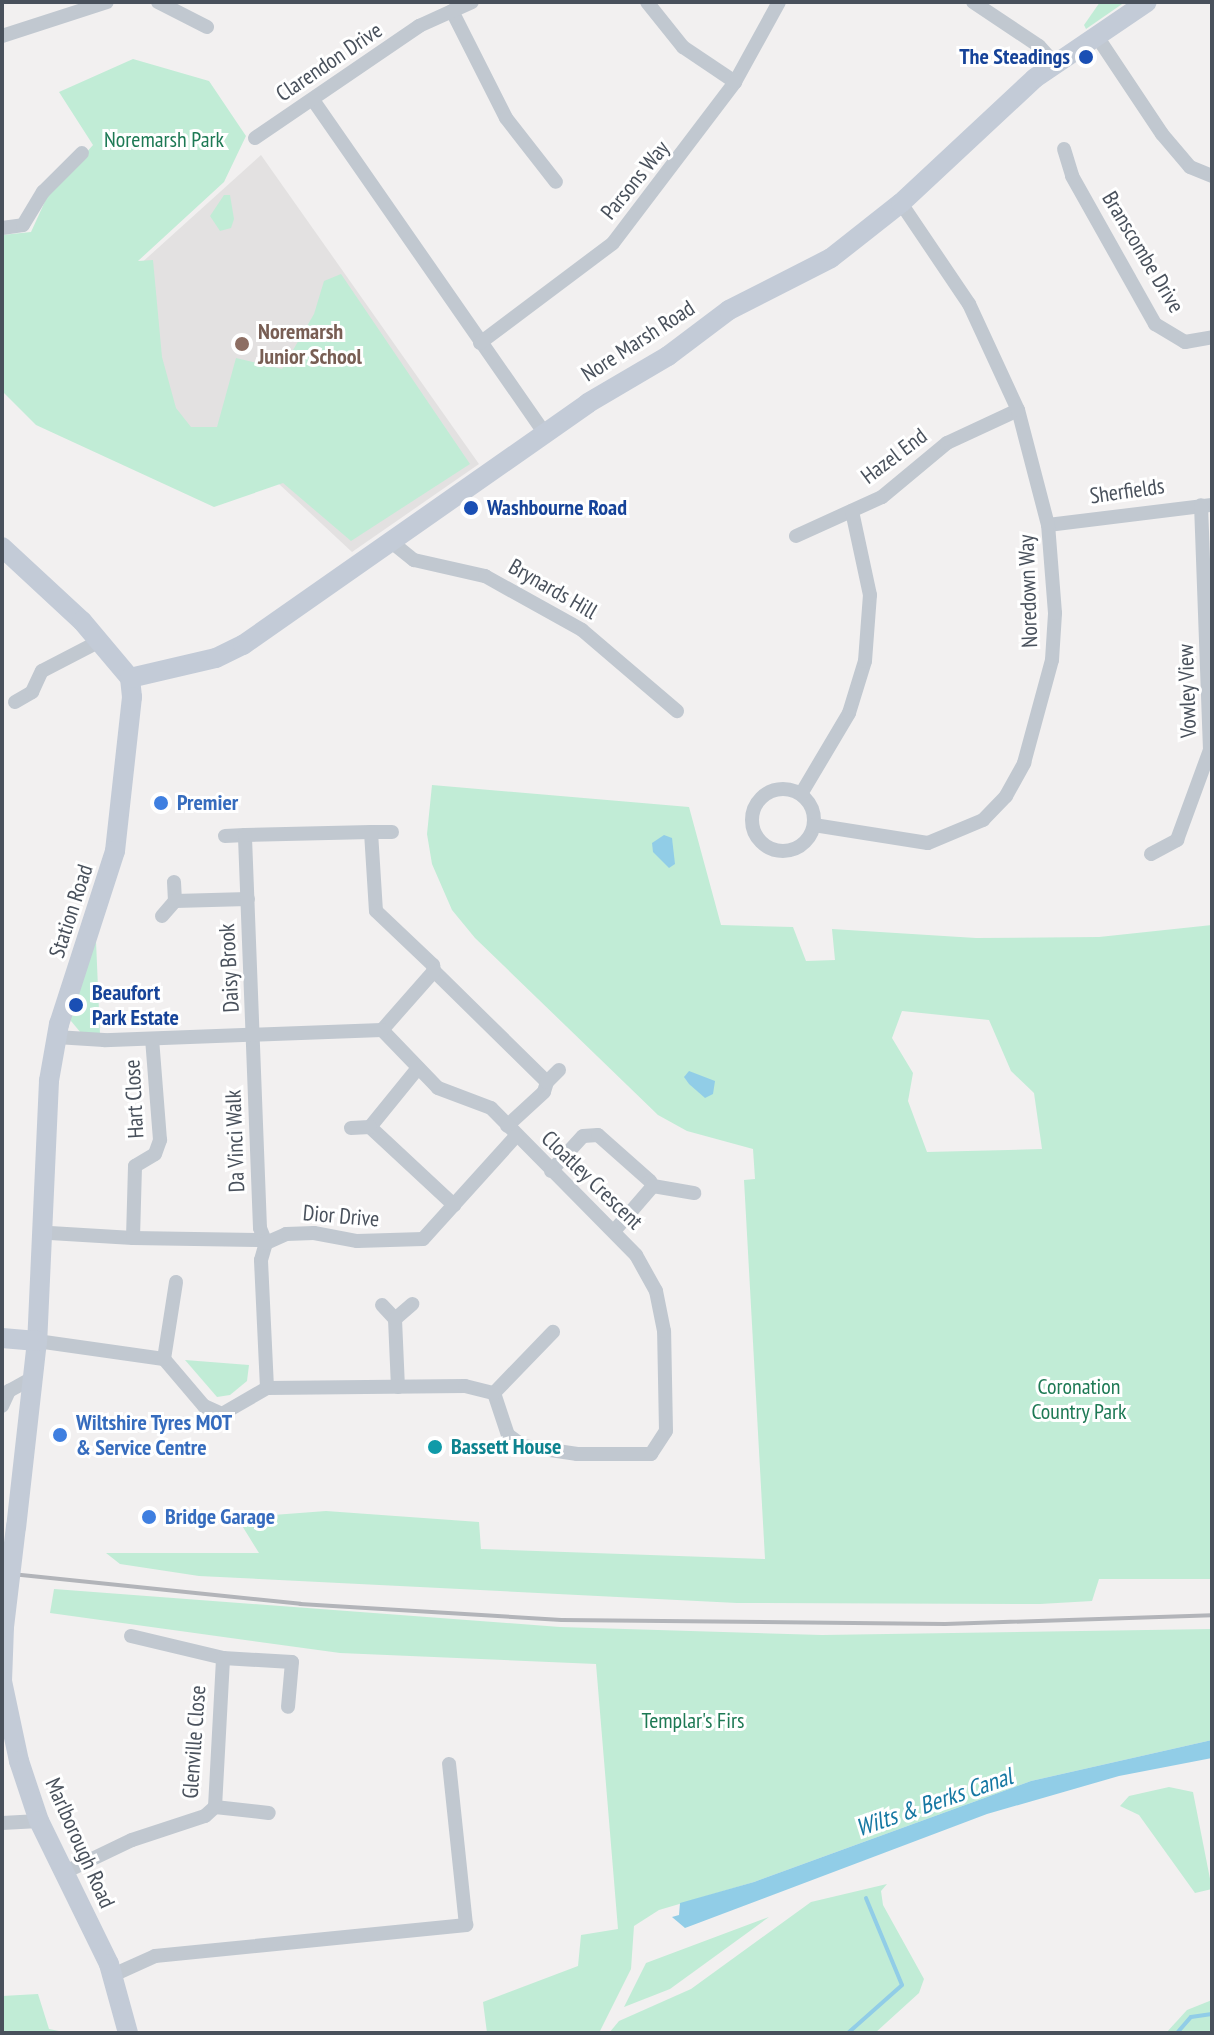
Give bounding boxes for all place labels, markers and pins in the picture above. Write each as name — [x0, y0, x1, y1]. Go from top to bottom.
place label: The Steadings — [959, 44, 1070, 70]
marker: The Steadings — [1077, 48, 1095, 66]
place label: Noremarsh Junior School — [258, 318, 362, 370]
marker: Noremarsh Junior School — [233, 335, 251, 353]
place label: Washbourne Road — [487, 495, 627, 521]
marker: Washbourne Road — [462, 499, 480, 517]
place label: Premier — [177, 790, 238, 816]
marker: Premier — [152, 794, 170, 812]
place label: Beaufort Park Estate — [92, 979, 180, 1030]
marker: Beaufort Park Estate — [67, 996, 85, 1014]
place label: Wiltshire Tyres MOT & Service Centre — [76, 1409, 233, 1460]
marker: Wiltshire Tyres MOT & Service Centre — [51, 1426, 69, 1444]
place label: Bassett House — [451, 1434, 561, 1460]
marker: Bassett House — [426, 1438, 444, 1456]
place label: Bridge Garage — [165, 1504, 275, 1530]
marker: Bridge Garage — [140, 1508, 158, 1526]

